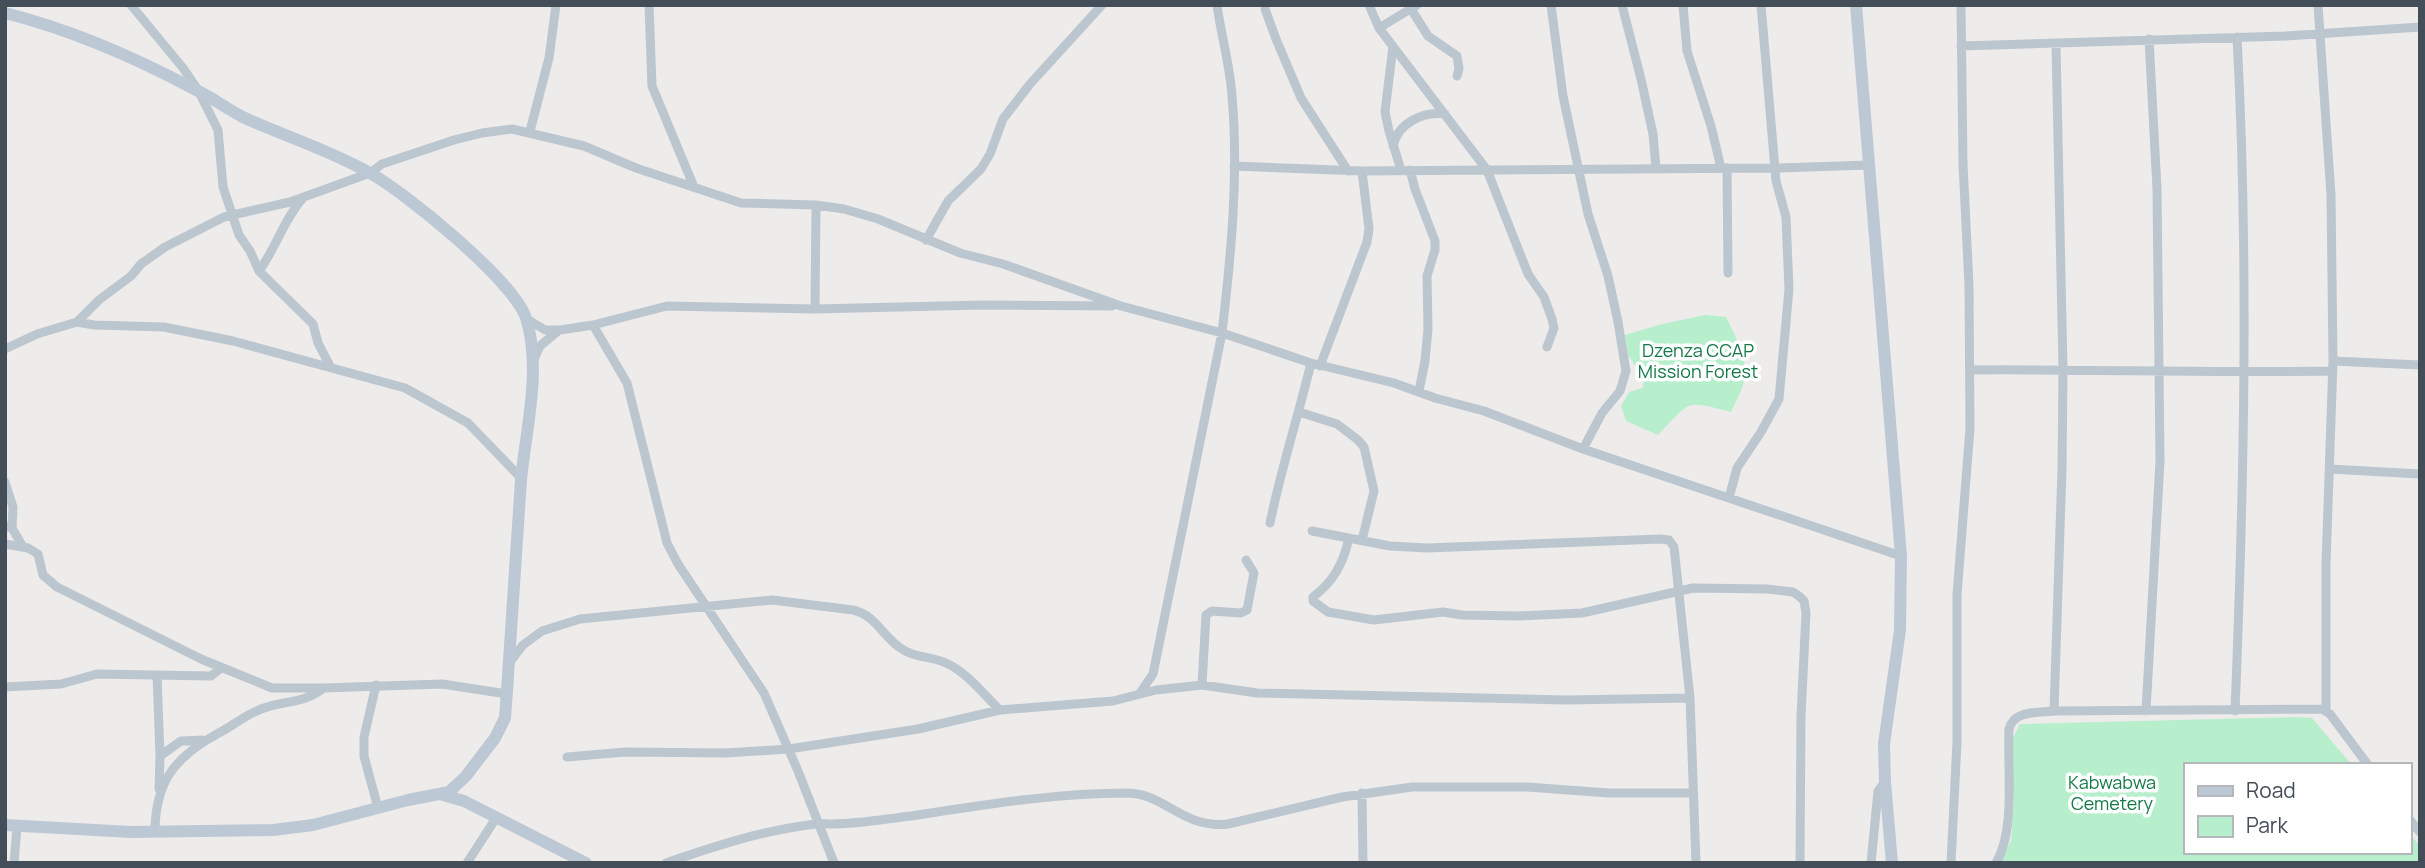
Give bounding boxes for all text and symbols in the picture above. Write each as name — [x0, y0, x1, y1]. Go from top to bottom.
park label: Dzenza CCAP Mission Forest — [1638, 338, 1758, 383]
legend — [2184, 763, 2411, 854]
park label: Kabwabwa Cemetery — [2068, 770, 2156, 815]
text: Road — [2246, 776, 2296, 804]
text: Park — [2246, 811, 2288, 839]

